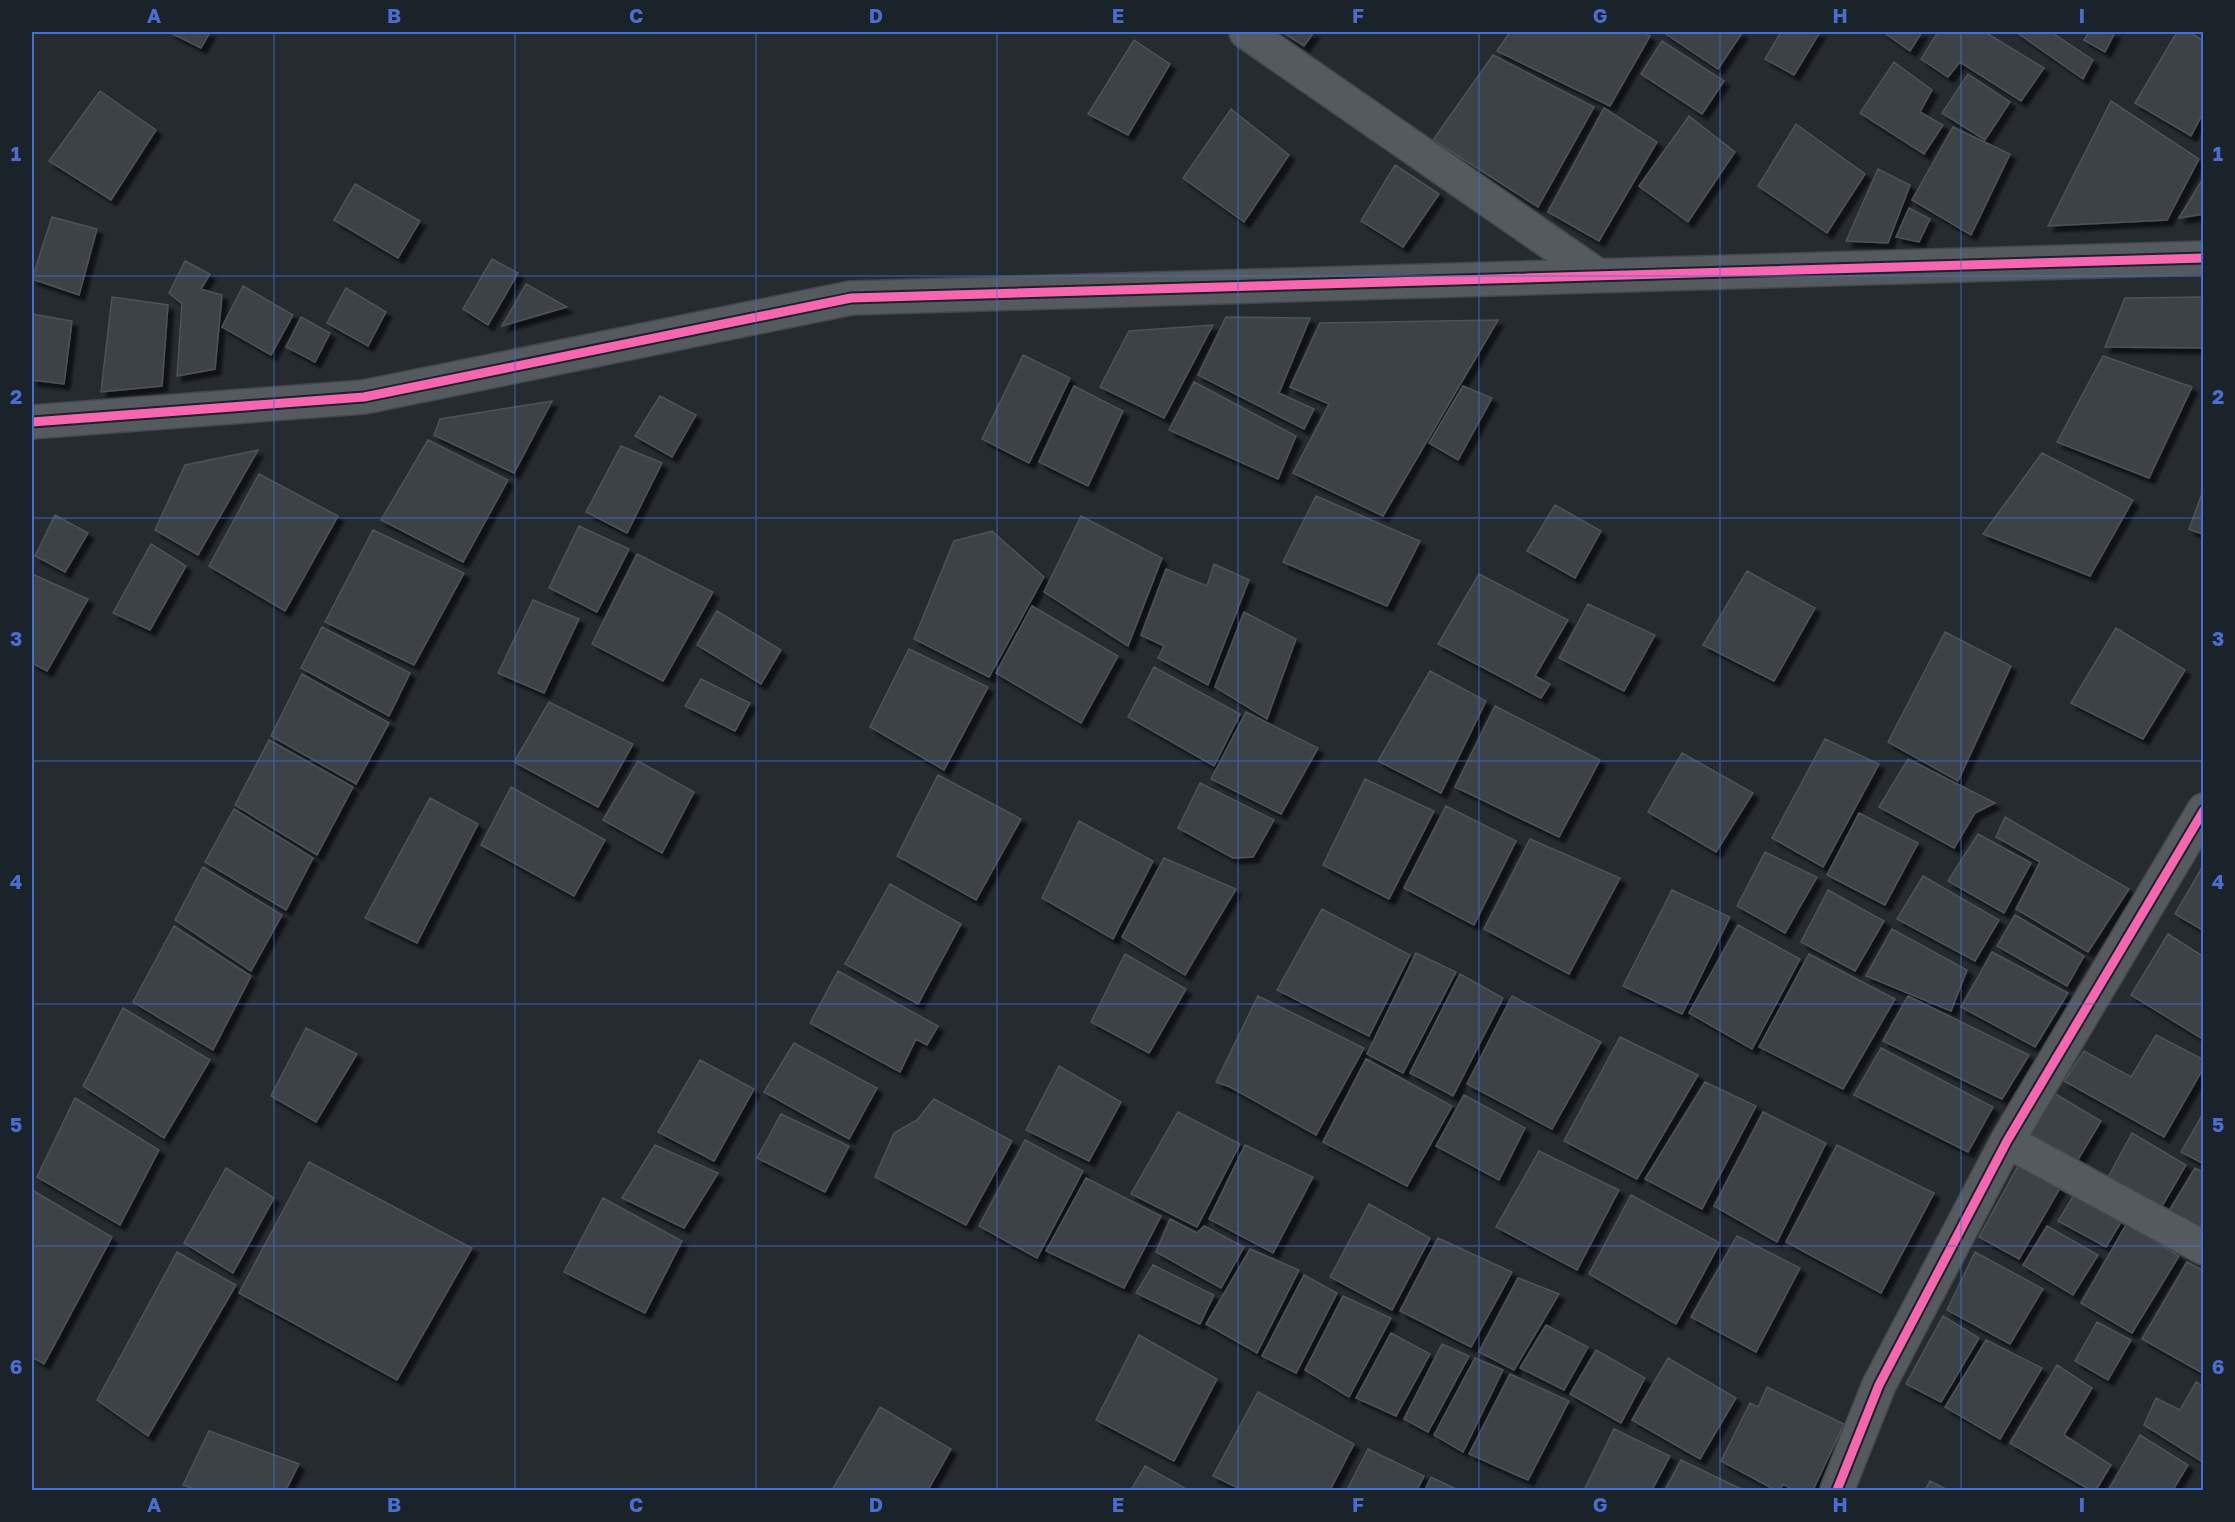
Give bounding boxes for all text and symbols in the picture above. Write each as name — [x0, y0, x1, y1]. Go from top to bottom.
text: A — [147, 3, 161, 27]
text: B — [387, 3, 401, 27]
text: C — [629, 3, 643, 27]
text: D — [869, 3, 883, 27]
text: E — [1112, 3, 1124, 27]
text: F — [1352, 3, 1364, 27]
text: G — [1593, 3, 1607, 27]
text: H — [1832, 3, 1848, 27]
text: I — [2079, 3, 2085, 27]
text: 1 — [11, 141, 21, 165]
text: 1 — [2213, 141, 2223, 165]
text: 2 — [10, 384, 22, 408]
text: 2 — [2212, 384, 2224, 408]
text: 3 — [10, 626, 22, 650]
text: 3 — [2212, 626, 2224, 650]
text: 4 — [10, 869, 22, 893]
text: 4 — [2212, 869, 2224, 893]
text: 5 — [10, 1112, 22, 1136]
text: 5 — [2212, 1112, 2224, 1136]
text: 6 — [10, 1354, 22, 1378]
text: 6 — [2212, 1354, 2224, 1378]
text: A — [147, 1492, 161, 1516]
text: B — [387, 1492, 401, 1516]
text: C — [629, 1492, 643, 1516]
text: D — [869, 1492, 883, 1516]
text: E — [1112, 1492, 1124, 1516]
text: F — [1352, 1492, 1364, 1516]
text: G — [1593, 1492, 1607, 1516]
text: H — [1832, 1492, 1848, 1516]
text: I — [2079, 1492, 2085, 1516]

